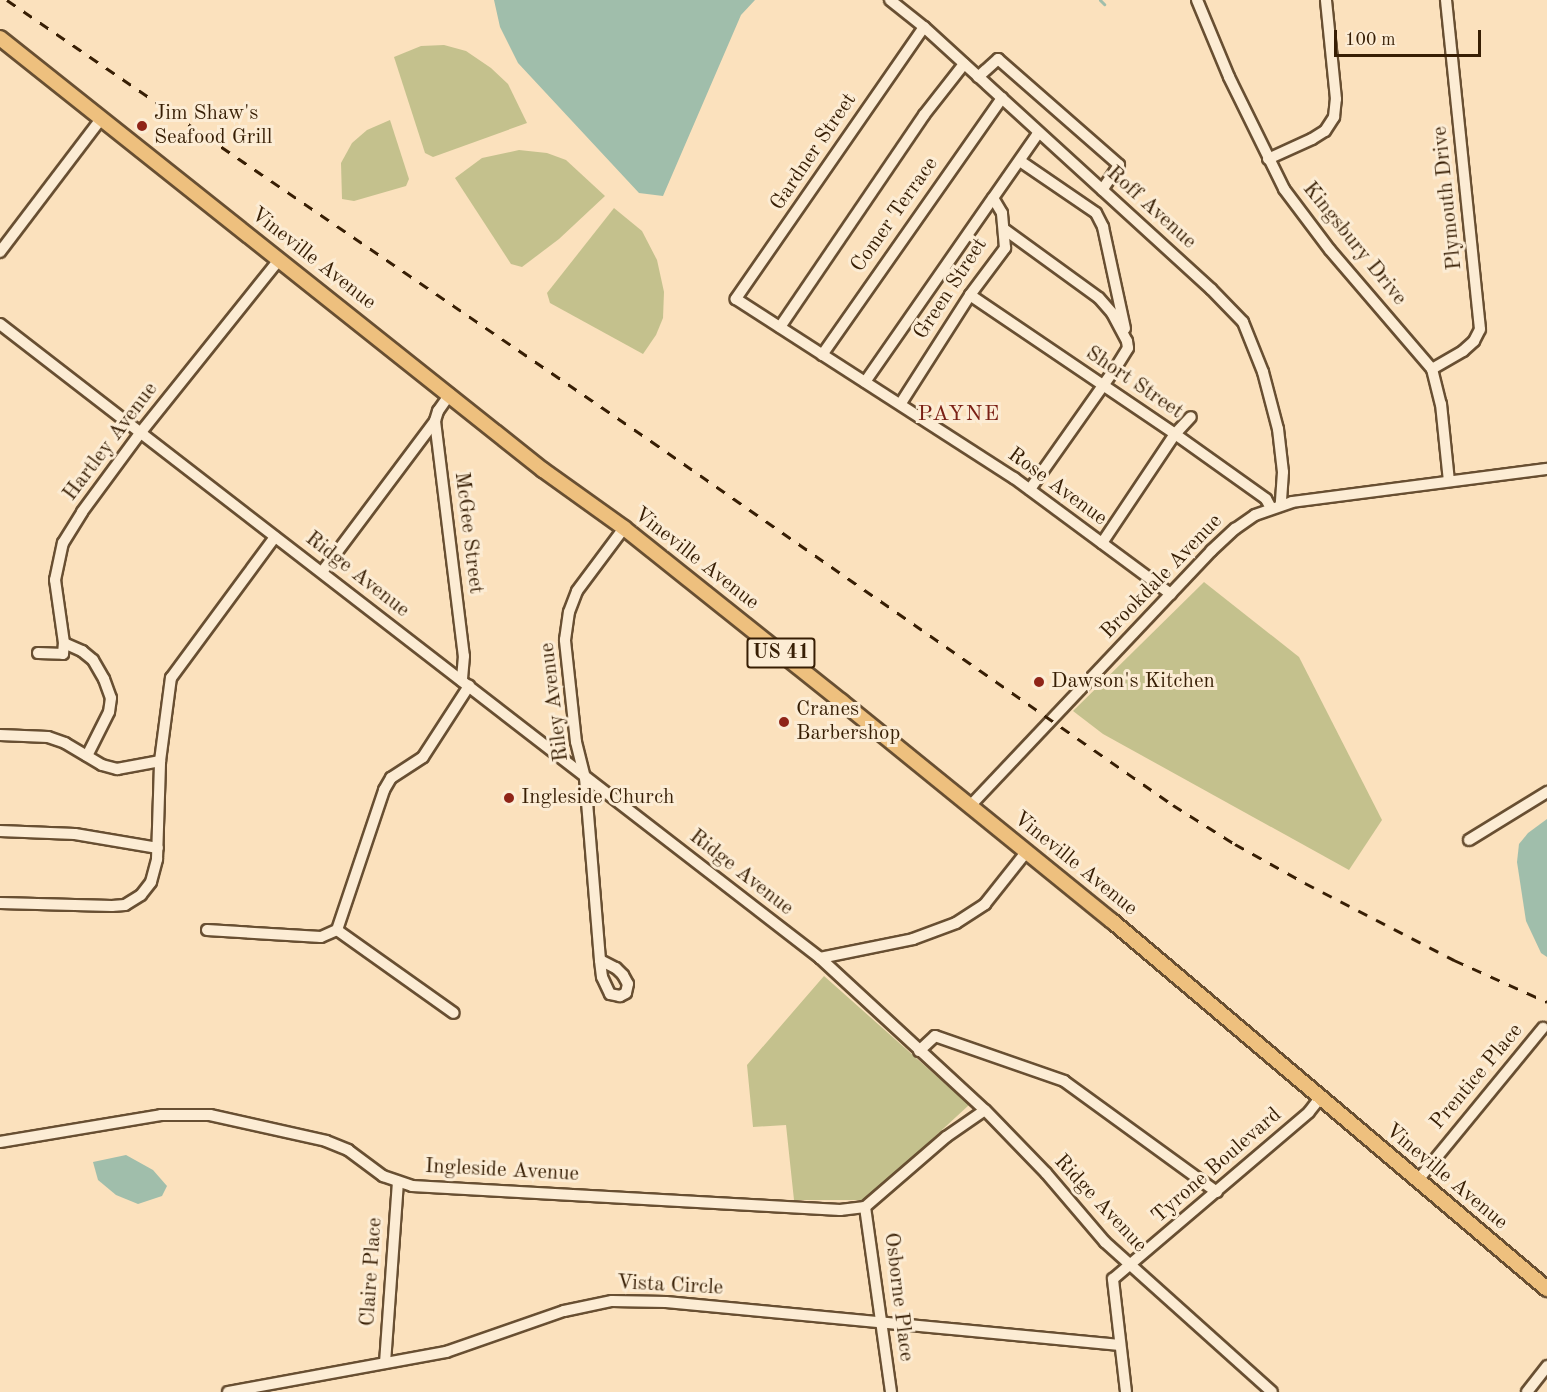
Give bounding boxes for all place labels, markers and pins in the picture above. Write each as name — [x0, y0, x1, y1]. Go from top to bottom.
place label: Jim Shaw's Seafood Grill — [154, 101, 272, 151]
marker: Jim Shaw's Seafood Grill — [135, 119, 149, 133]
place label: Dawson's Kitchen — [1051, 669, 1215, 695]
marker: Dawson's Kitchen — [1032, 675, 1046, 689]
place label: Cranes Barbershop — [796, 697, 900, 747]
marker: Cranes Barbershop — [777, 715, 791, 729]
place label: Ingleside Church — [521, 785, 674, 811]
marker: Ingleside Church — [502, 791, 516, 805]

